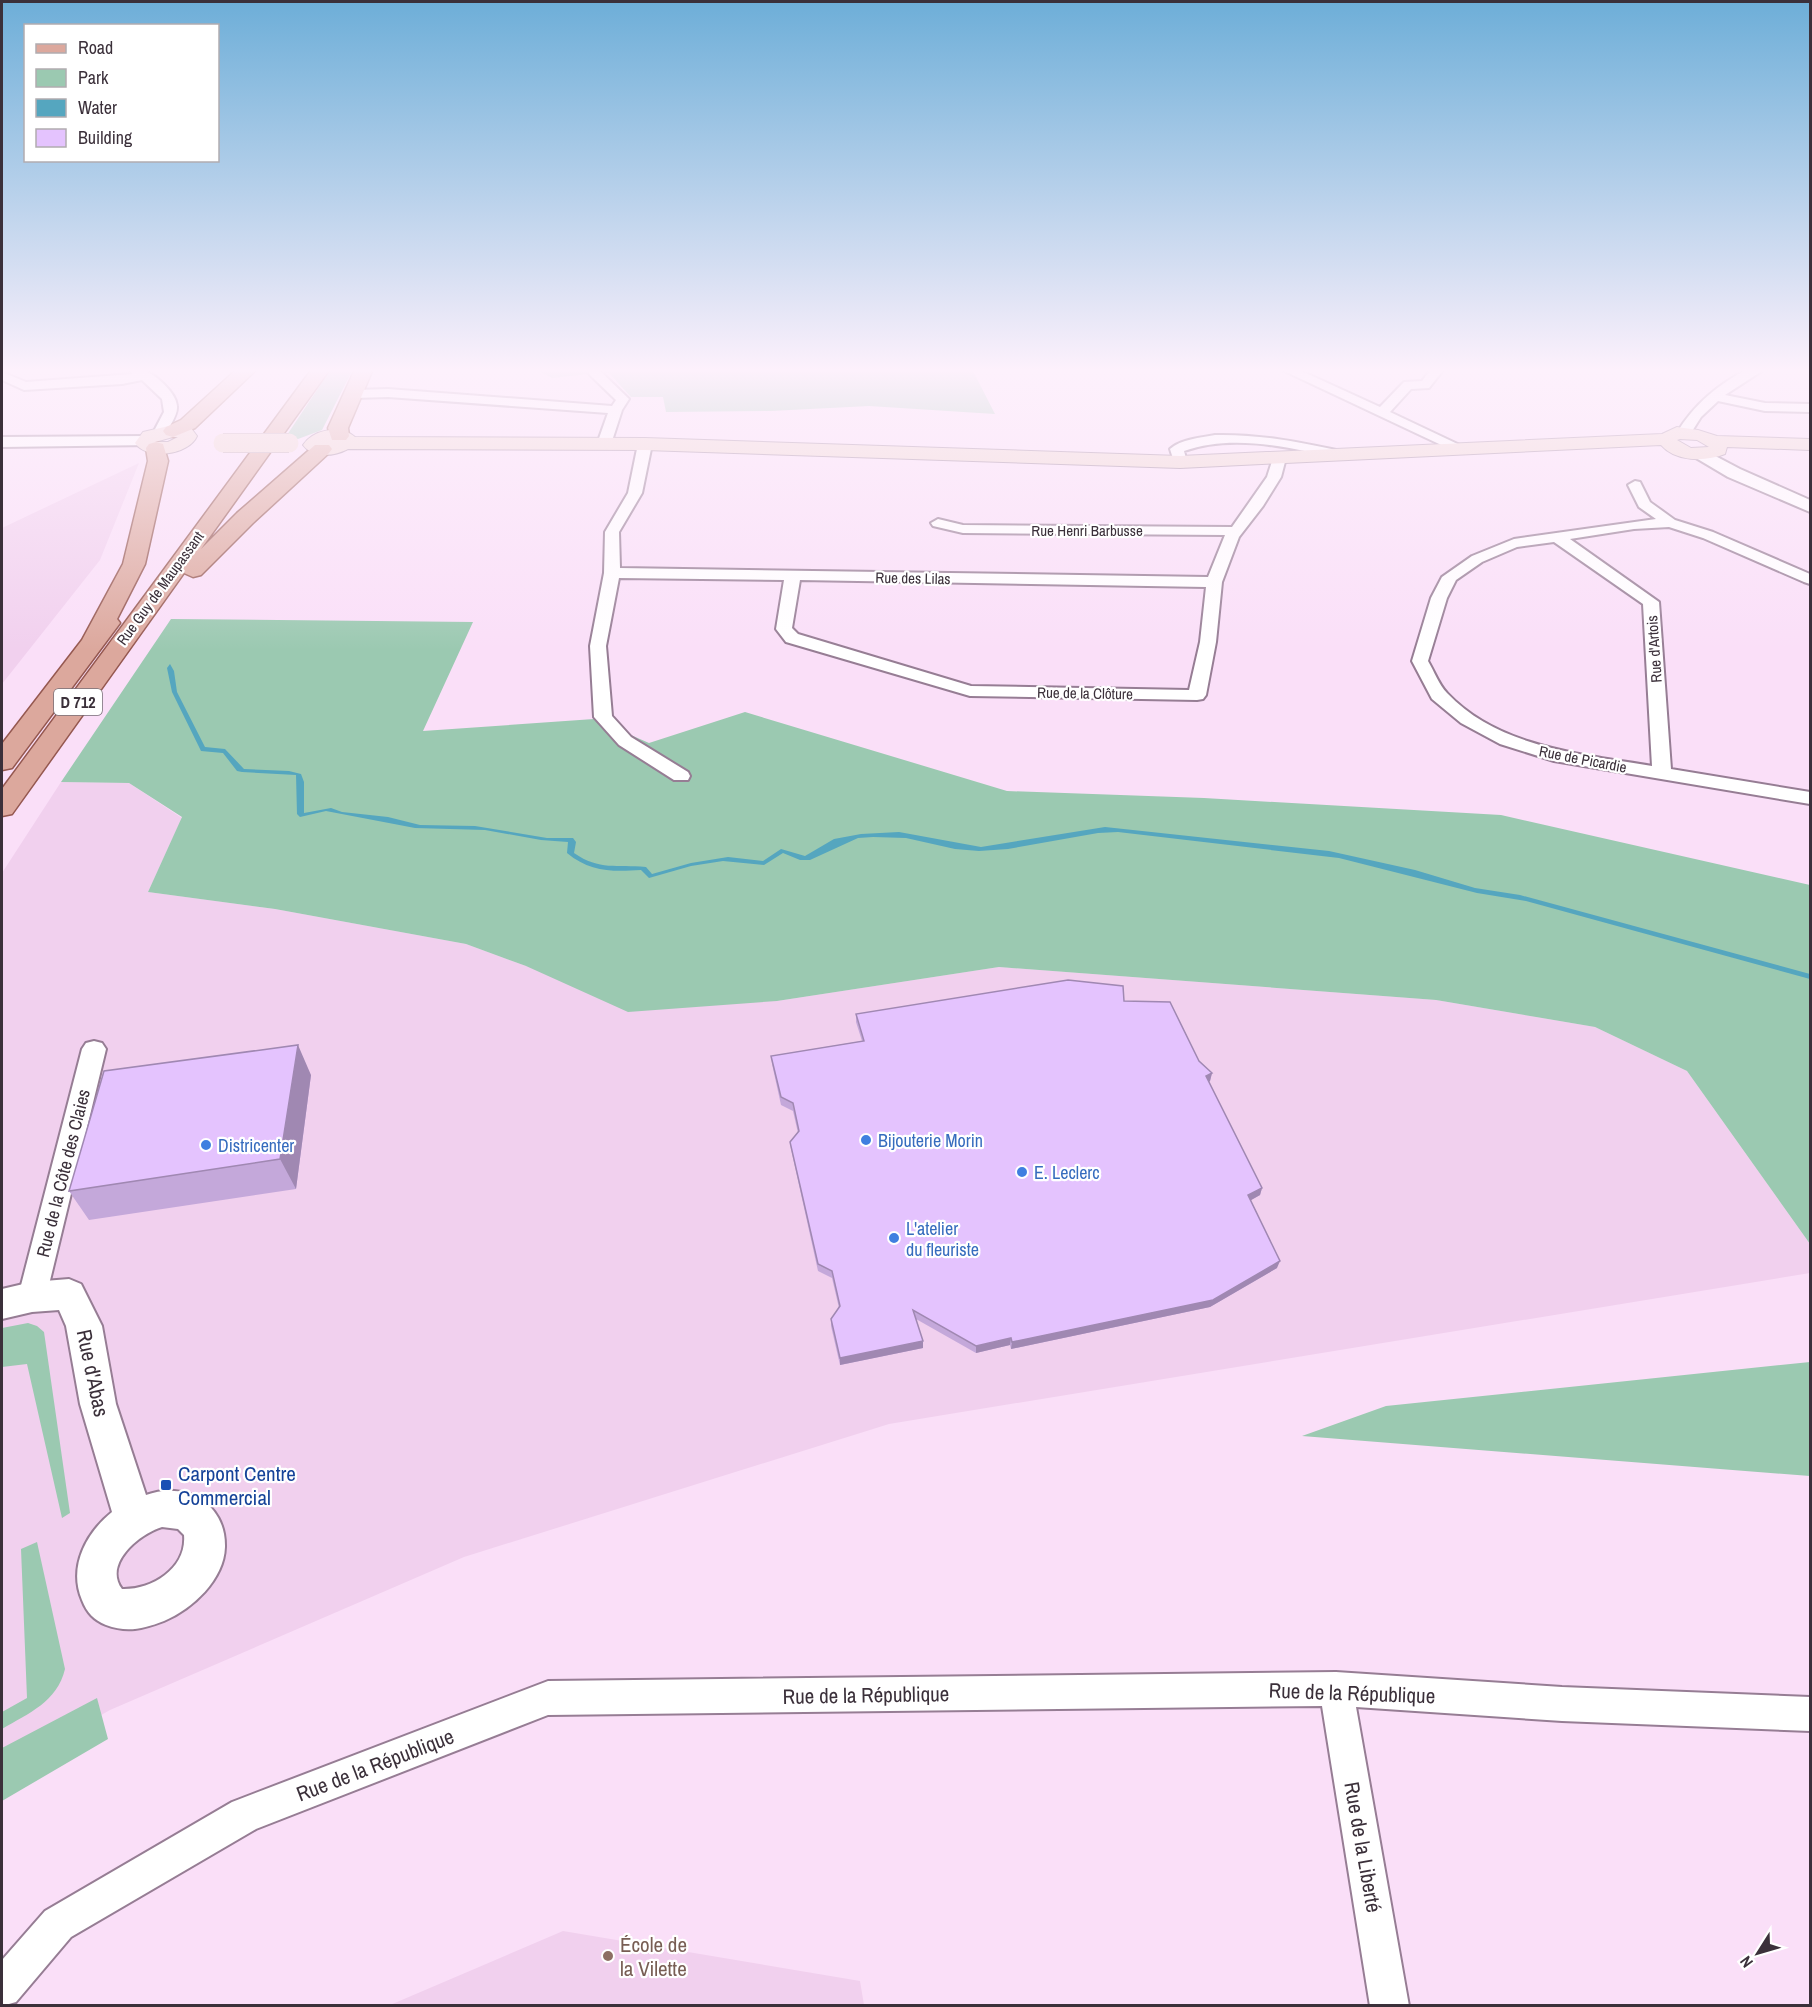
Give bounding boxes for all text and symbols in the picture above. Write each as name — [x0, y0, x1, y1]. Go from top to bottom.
legend — [24, 24, 219, 162]
text: Road — [78, 35, 113, 60]
text: Park — [78, 65, 109, 90]
text: Water — [78, 95, 117, 120]
text: Building — [78, 125, 133, 150]
street label: Rue Henri Barbusse — [1031, 520, 1143, 541]
street label: Rue Guy de Maupassant — [112, 526, 209, 649]
street label: Rue des Lilas — [875, 567, 951, 589]
street label: Rue d'Artois — [1641, 615, 1667, 683]
street label: Rue de la Clôture — [1037, 682, 1133, 704]
road number: D 712 — [54, 689, 102, 715]
street label: Rue de Picardie — [1537, 740, 1629, 778]
street label: Rue de la Côte des Claies — [30, 1086, 96, 1260]
place label: Bijouterie Morin — [878, 1128, 983, 1153]
place label: Districenter — [218, 1133, 294, 1158]
marker: Bijouterie Morin — [859, 1133, 873, 1147]
marker: Districenter — [199, 1138, 213, 1152]
place label: E. Leclerc — [1034, 1160, 1100, 1185]
marker: E. Leclerc — [1015, 1165, 1029, 1179]
place label: L'atelier du fleuriste — [906, 1216, 979, 1262]
marker: L'atelier du fleuriste — [887, 1231, 901, 1245]
street label: Rue d'Abas — [70, 1327, 116, 1419]
place label: Carpont Centre Commercial — [178, 1459, 296, 1512]
marker: Carpont Centre Commercial — [159, 1478, 173, 1492]
street label: Rue de la République — [1268, 1676, 1436, 1710]
street label: Rue de la République — [782, 1679, 950, 1711]
street label: Rue de la République — [292, 1722, 458, 1808]
street label: Rue de la Liberté — [1337, 1779, 1389, 1915]
north arrow — [1728, 1923, 1788, 1983]
place label: École de la Vilette — [620, 1930, 687, 1983]
marker: École de la Vilette — [601, 1949, 615, 1963]
text: N — [1734, 1952, 1758, 1972]

